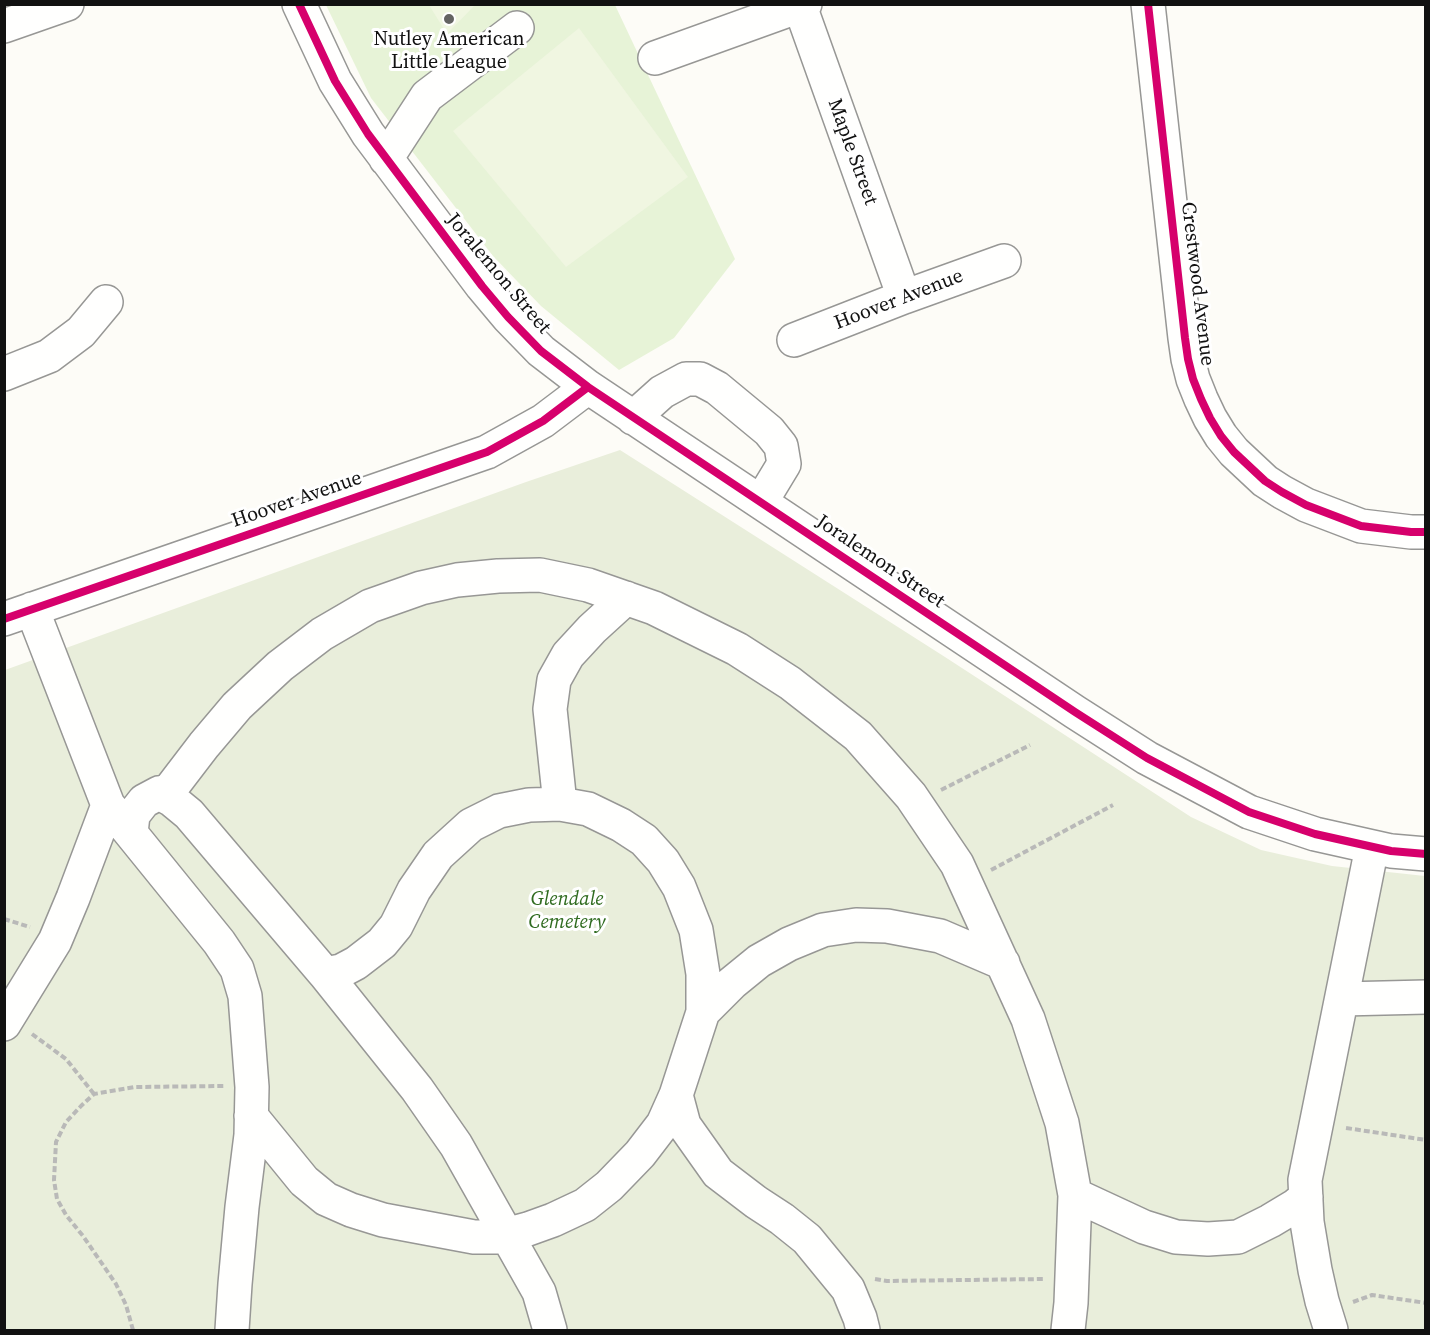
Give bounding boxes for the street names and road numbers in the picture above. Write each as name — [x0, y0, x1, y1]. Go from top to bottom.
street label: Maple Street — [822, 96, 882, 208]
street label: Crestwood Avenue — [1175, 201, 1219, 367]
street label: Joralemon Street — [441, 209, 555, 339]
street label: Hoover Avenue — [831, 264, 967, 336]
street label: Hoover Avenue — [229, 467, 365, 533]
street label: Joralemon Street — [811, 510, 949, 614]

